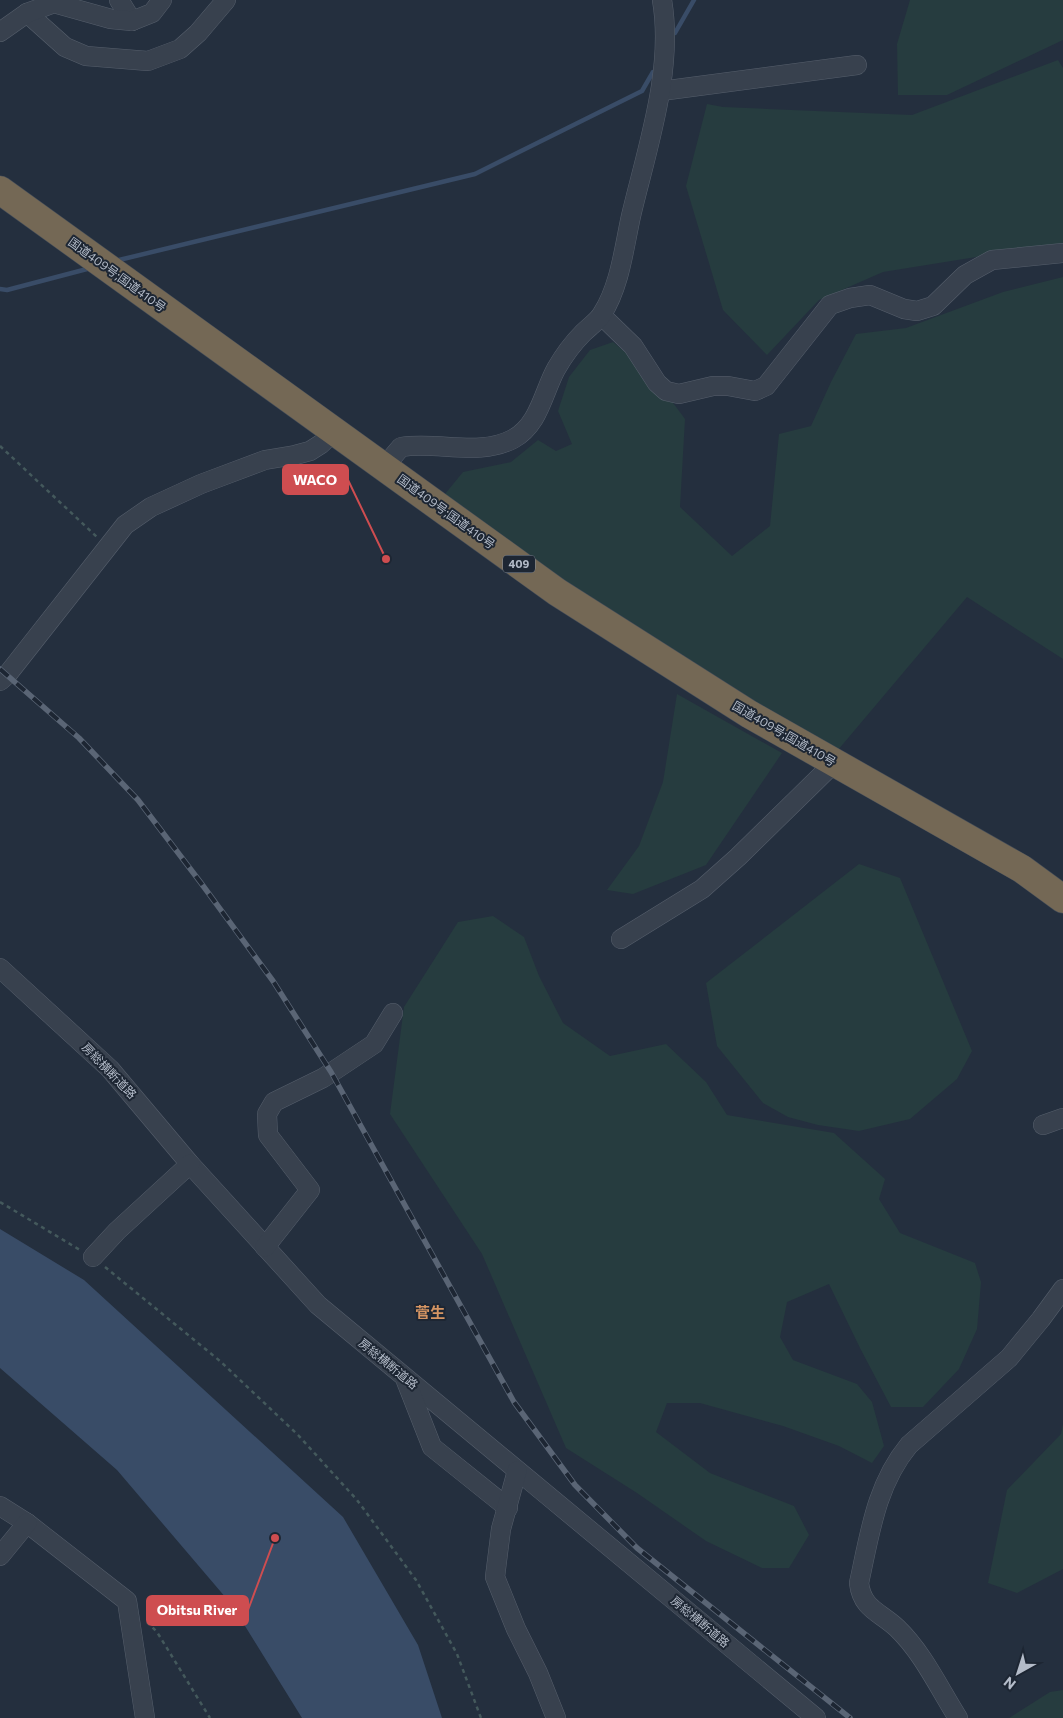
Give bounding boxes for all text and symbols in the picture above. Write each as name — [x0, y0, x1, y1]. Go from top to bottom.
street label: 国道409号;国道410号 — [66, 234, 169, 315]
callout: WACO — [283, 465, 348, 494]
text: WACO — [293, 471, 337, 488]
street label: 国道409号;国道410号 — [395, 471, 498, 552]
road number: 409 — [503, 556, 535, 572]
street label: 国道409号;国道410号 — [730, 698, 839, 769]
street label: 房総横断道路 — [80, 1040, 140, 1101]
district label: 菅生 — [415, 1303, 445, 1321]
street label: 房総横断道路 — [356, 1335, 421, 1391]
street label: 房総横断道路 — [669, 1593, 733, 1650]
callout: Obitsu River — [147, 1596, 248, 1625]
text: Obitsu River — [157, 1601, 238, 1618]
north arrow — [993, 1648, 1043, 1698]
text: N — [1000, 1674, 1019, 1693]

